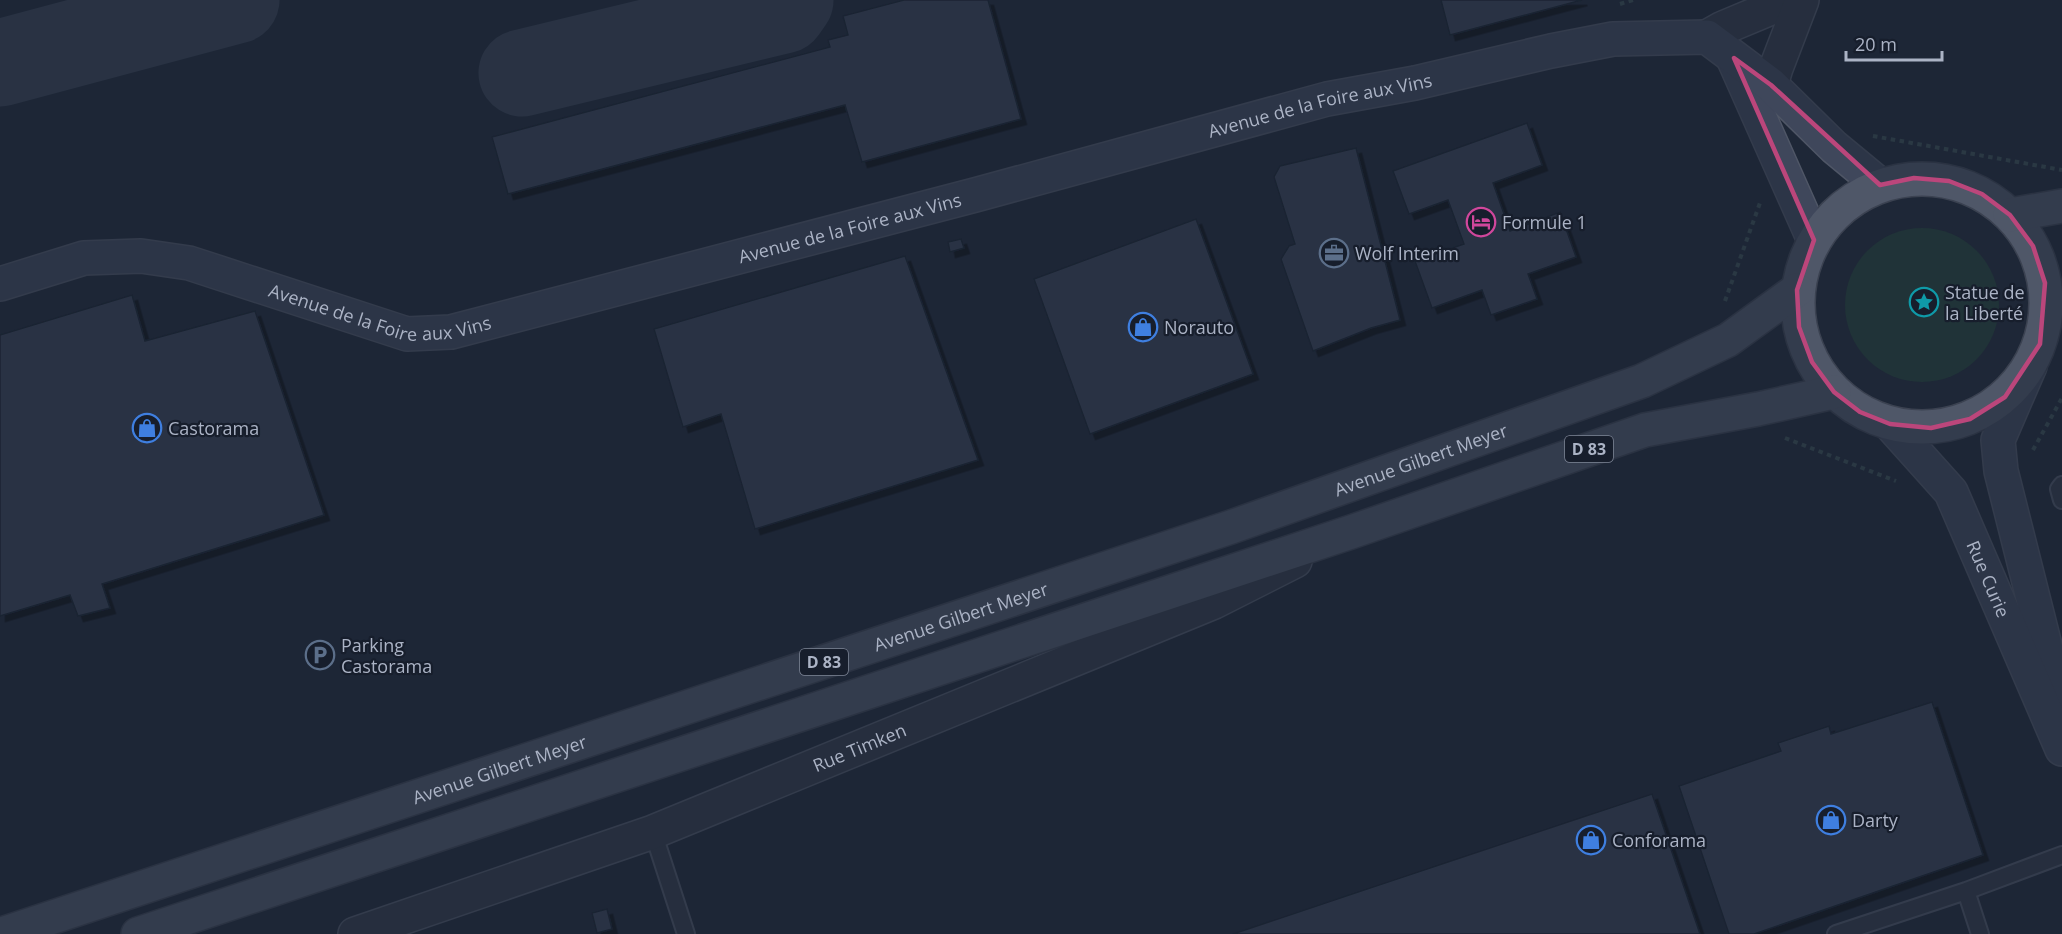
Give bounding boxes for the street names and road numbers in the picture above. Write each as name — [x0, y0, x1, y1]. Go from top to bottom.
street label: Avenue de la Foire aux Vins — [1205, 67, 1434, 143]
street label: Avenue de la Foire aux Vins — [736, 187, 964, 268]
street label: Avenue de la Foire aux Vins — [266, 278, 494, 346]
street label: Avenue Gilbert Meyer — [1331, 418, 1511, 501]
road number: D 83 — [1565, 436, 1613, 462]
street label: Rue Curie — [1961, 537, 2016, 621]
street label: Avenue Gilbert Meyer — [871, 576, 1052, 656]
road number: D 83 — [800, 649, 848, 675]
street label: Rue Timken — [809, 718, 910, 777]
street label: Avenue Gilbert Meyer — [409, 729, 590, 809]

